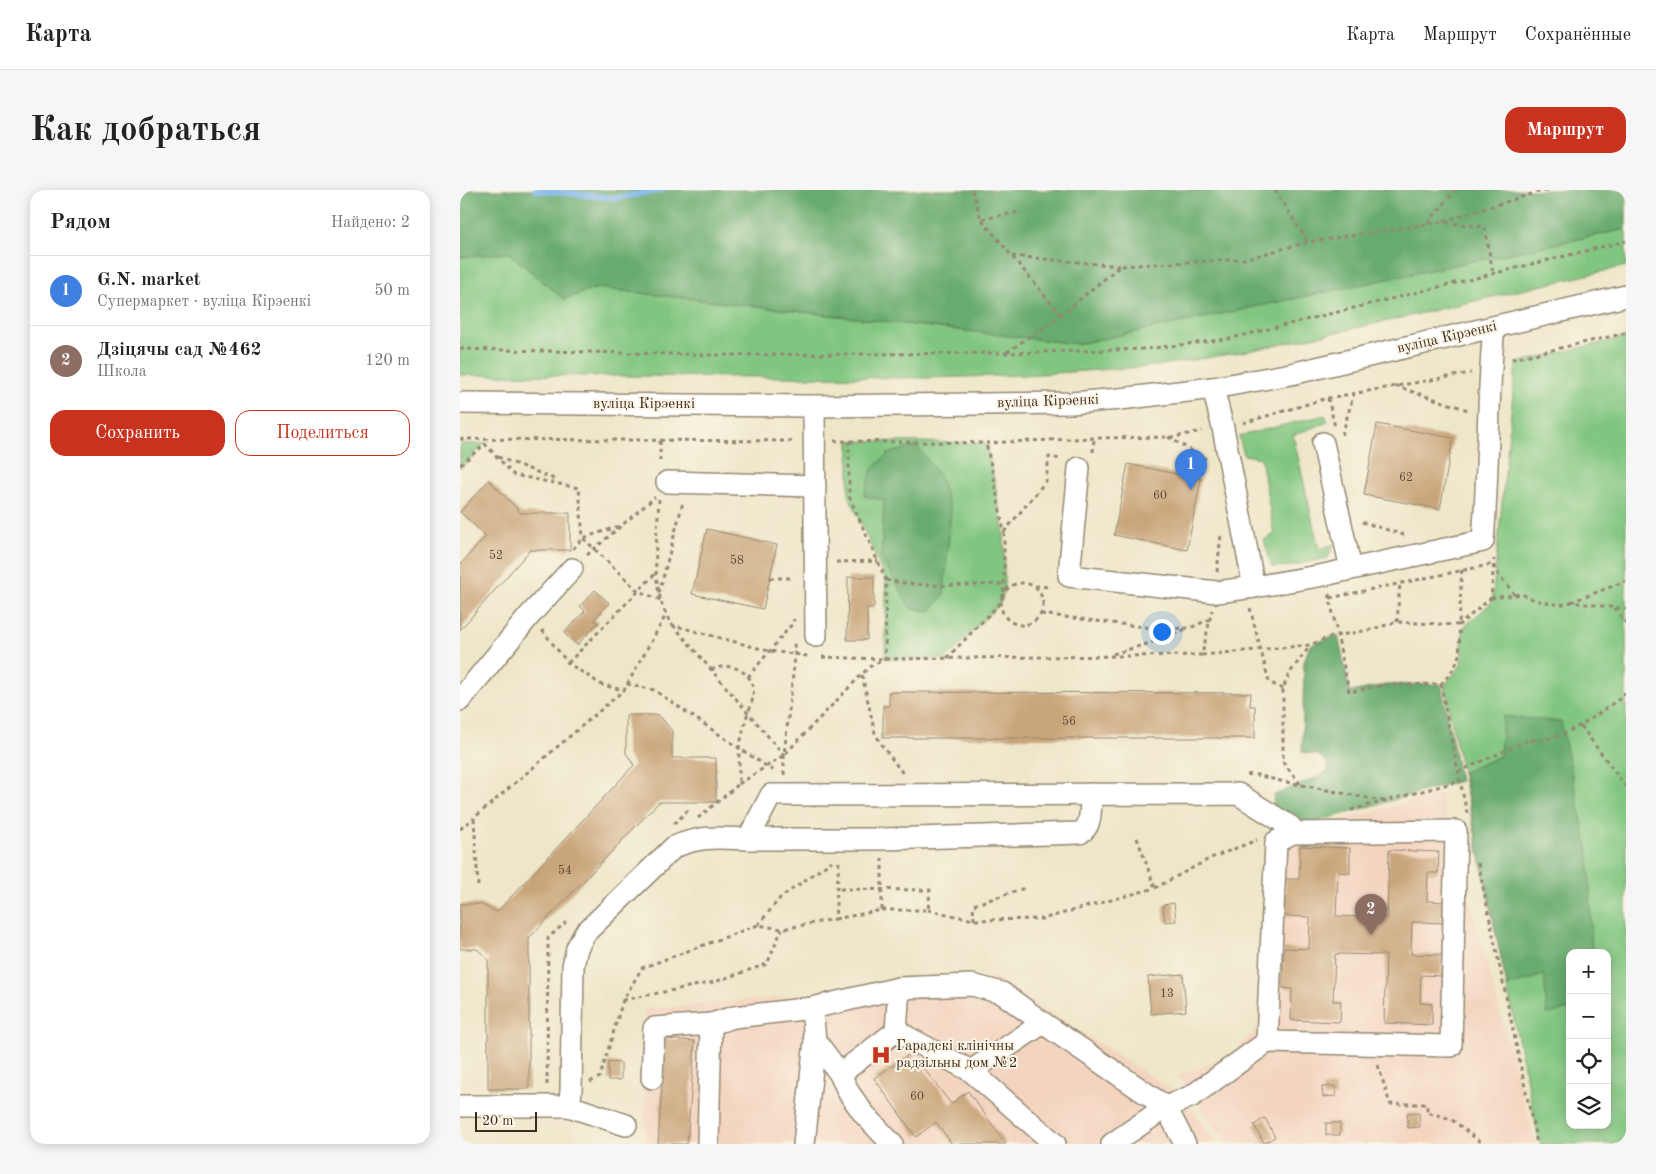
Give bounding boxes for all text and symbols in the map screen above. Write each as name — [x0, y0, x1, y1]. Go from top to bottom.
text: Карта — [25, 23, 92, 47]
text: Карта — [1346, 26, 1395, 44]
text: Маршрут — [1423, 26, 1497, 44]
text: Сохранённые — [1525, 26, 1631, 44]
button: Маршрут — [1505, 107, 1626, 153]
text: Как добраться — [30, 113, 261, 148]
text: Рядом — [50, 212, 111, 233]
text: Найдено: 2 — [331, 215, 410, 231]
text: G.N. market — [97, 271, 201, 290]
text: 1 — [61, 283, 71, 299]
text: 50 m — [374, 283, 410, 299]
text: Супермаркет · вуліца Кірэенкі — [97, 294, 311, 310]
street label: вуліца Кірэенкі — [1396, 319, 1498, 357]
text: Дзіцячы сад №462 — [97, 341, 262, 360]
text: 2 — [61, 353, 71, 369]
text: 120 m — [365, 353, 410, 369]
text: Школа — [97, 364, 147, 380]
street label: вуліца Кірэенкі — [997, 393, 1099, 411]
street label: вуліца Кірэенкі — [593, 397, 695, 412]
button: Сохранить — [50, 410, 225, 456]
button: Поделиться — [235, 410, 410, 456]
pin: 1 — [1175, 449, 1207, 490]
house number: 62 — [1399, 472, 1413, 484]
house number: 60 — [1153, 490, 1167, 502]
house number: 52 — [489, 549, 503, 562]
house number: 58 — [730, 554, 744, 567]
your location — [1149, 619, 1175, 645]
house number: 56 — [1062, 715, 1076, 728]
house number: 54 — [558, 864, 572, 877]
pin: 2 — [1355, 894, 1387, 935]
map controls — [1566, 949, 1611, 1129]
button: + — [1566, 949, 1611, 994]
house number: 13 — [1160, 988, 1174, 1000]
button: − — [1566, 994, 1611, 1039]
place label: Гарадскі клінічны радзільны дом №2 — [896, 1039, 1018, 1071]
button: locate — [1566, 1039, 1611, 1084]
hospital icon: Гарадскі клінічны радзільны дом №2 — [870, 1044, 892, 1066]
button: layers — [1566, 1084, 1611, 1129]
house number: 60 — [910, 1091, 924, 1103]
scale bar — [475, 1109, 538, 1132]
text: 20 m — [482, 1114, 513, 1128]

